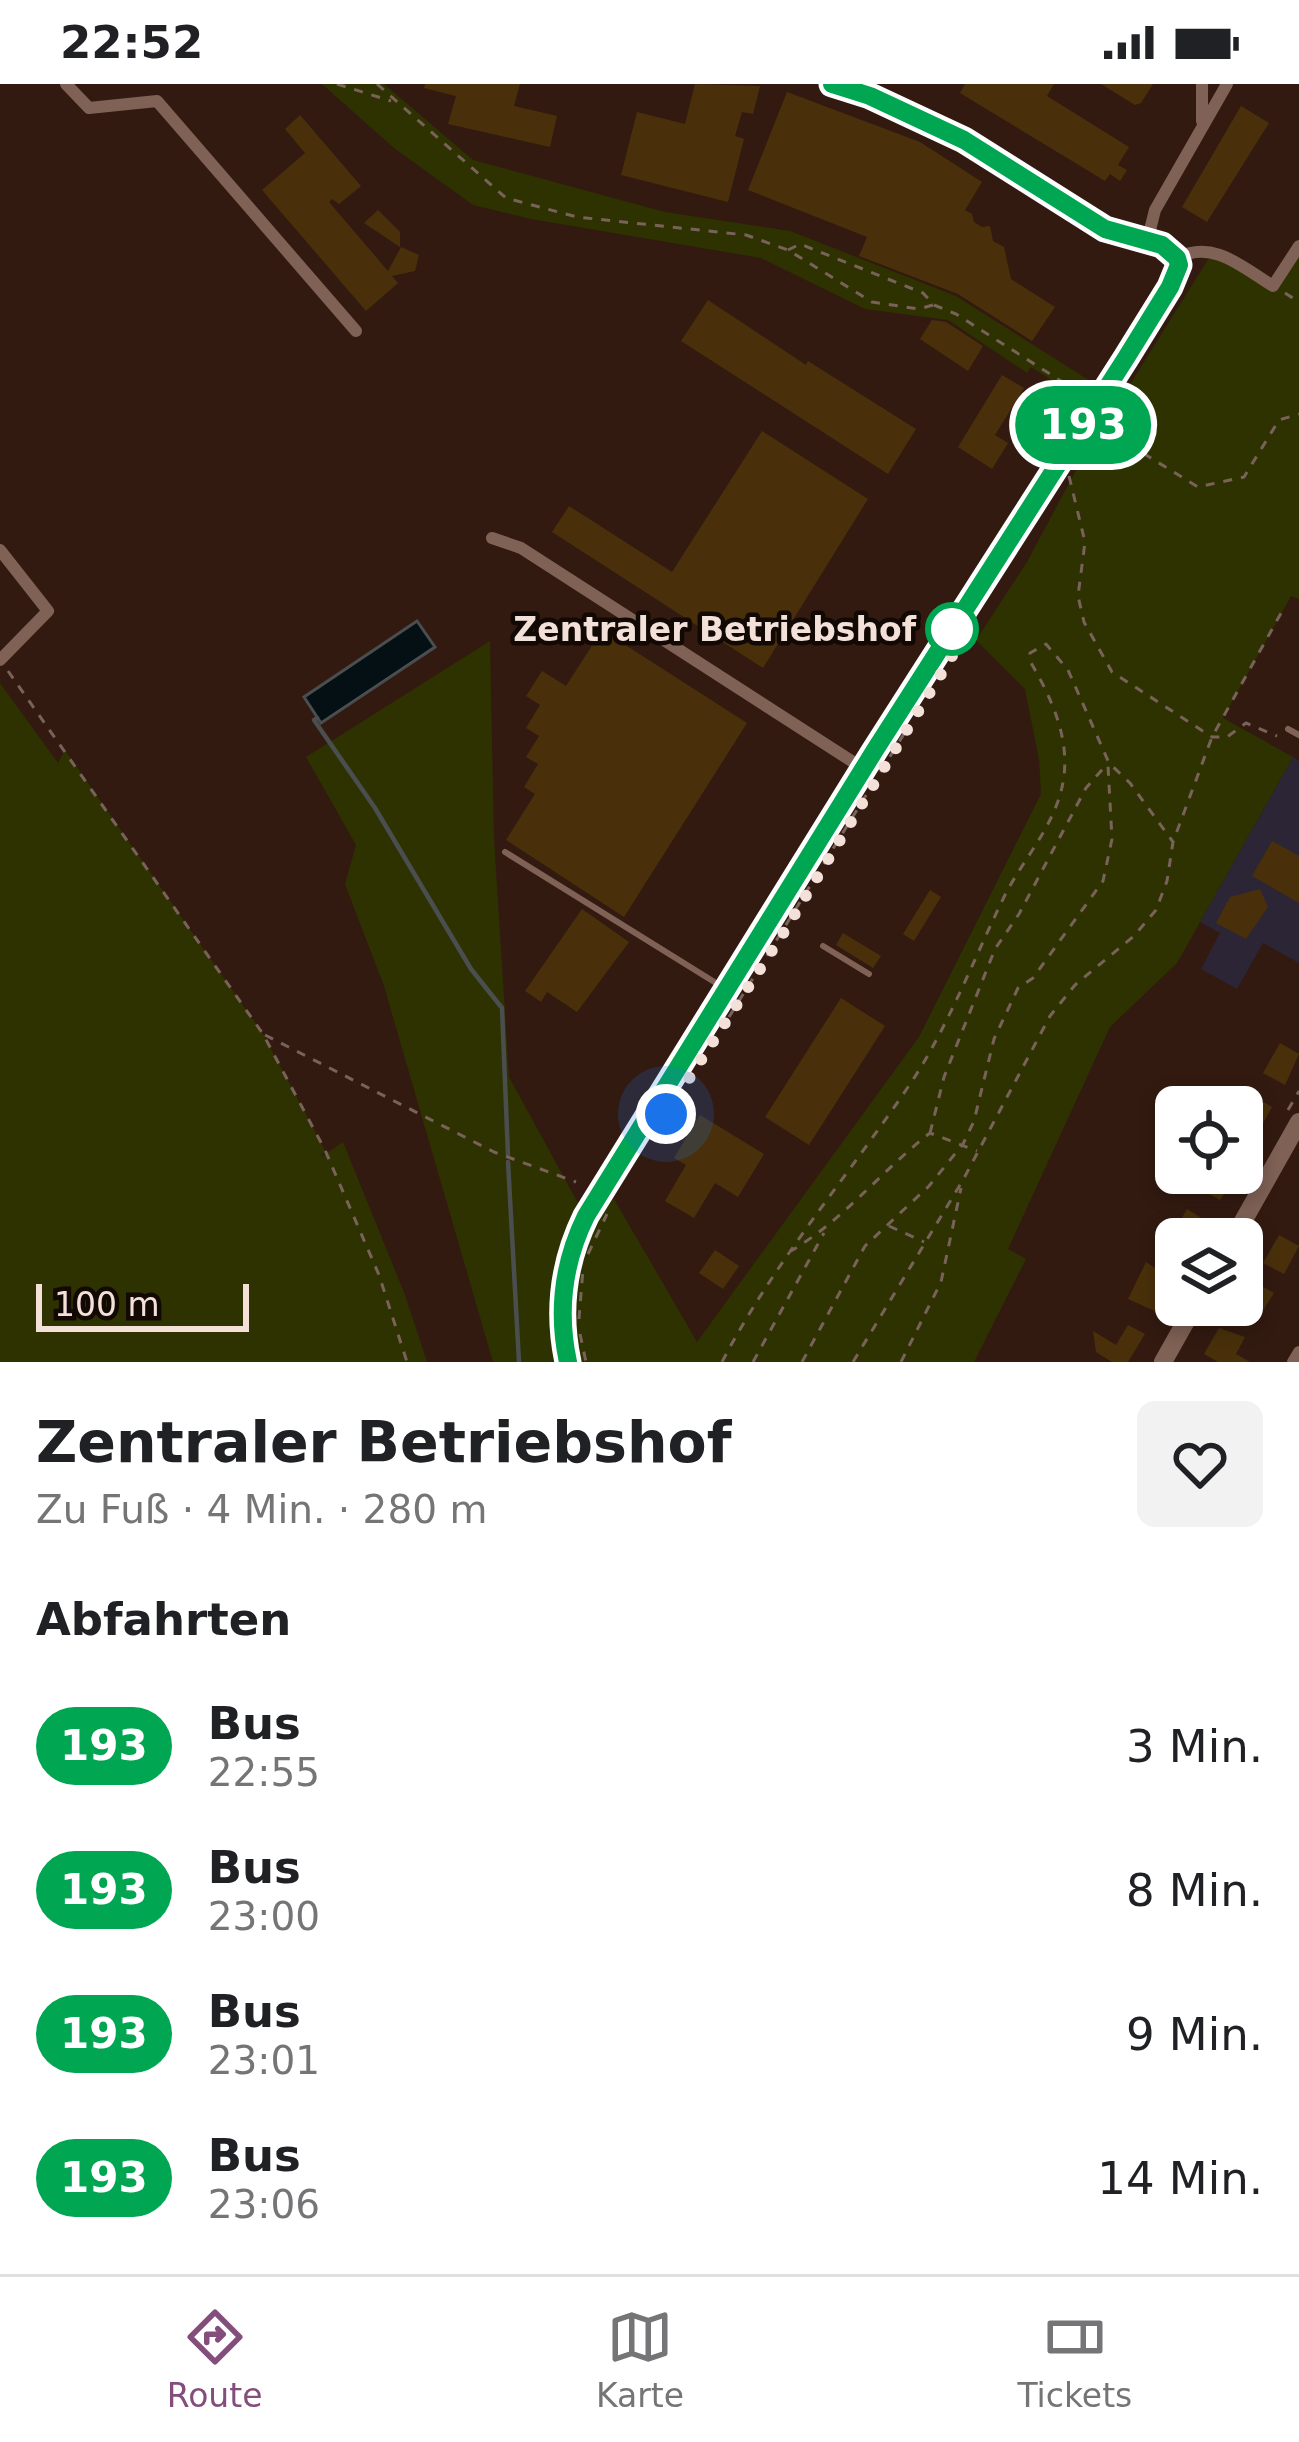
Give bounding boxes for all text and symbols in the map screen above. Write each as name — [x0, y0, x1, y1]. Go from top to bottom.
text: 22:52 — [60, 16, 203, 69]
line badge: 193 — [1014, 386, 1152, 464]
text: 193 — [1039, 400, 1127, 449]
marker: Zentraler Betriebshof — [927, 604, 977, 654]
place label: Zentraler Betriebshof — [513, 610, 917, 649]
your location — [636, 1084, 696, 1144]
map controls — [1155, 1086, 1263, 1326]
button: locate — [1155, 1086, 1263, 1194]
button: layers — [1155, 1218, 1263, 1326]
scale bar — [36, 1278, 249, 1331]
text: 100 m — [54, 1285, 160, 1324]
button: heart — [1137, 1401, 1263, 1527]
text: Zentraler Betriebshof — [36, 1409, 731, 1475]
text: Zu Fuß · 4 Min. · 280 m — [36, 1487, 487, 1532]
text: Abfahrten — [36, 1593, 291, 1646]
text: Bus — [208, 1697, 301, 1750]
text: 3 Min. — [1126, 1720, 1263, 1773]
text: 193 — [60, 1721, 148, 1770]
text: 22:55 — [208, 1750, 320, 1795]
text: Bus — [208, 1841, 301, 1894]
text: 8 Min. — [1126, 1864, 1263, 1917]
text: 193 — [60, 1865, 148, 1914]
text: 23:00 — [208, 1894, 320, 1939]
text: Bus — [208, 1985, 301, 2038]
text: 9 Min. — [1126, 2008, 1263, 2061]
text: 193 — [60, 2009, 148, 2058]
text: 23:01 — [208, 2038, 320, 2083]
text: Bus — [208, 2129, 301, 2182]
text: 14 Min. — [1097, 2152, 1263, 2205]
text: 193 — [60, 2153, 148, 2202]
text: 23:06 — [208, 2182, 320, 2227]
tab: Route — [167, 2304, 263, 2415]
tab: Karte — [596, 2304, 684, 2415]
tab: Tickets — [1017, 2304, 1132, 2415]

